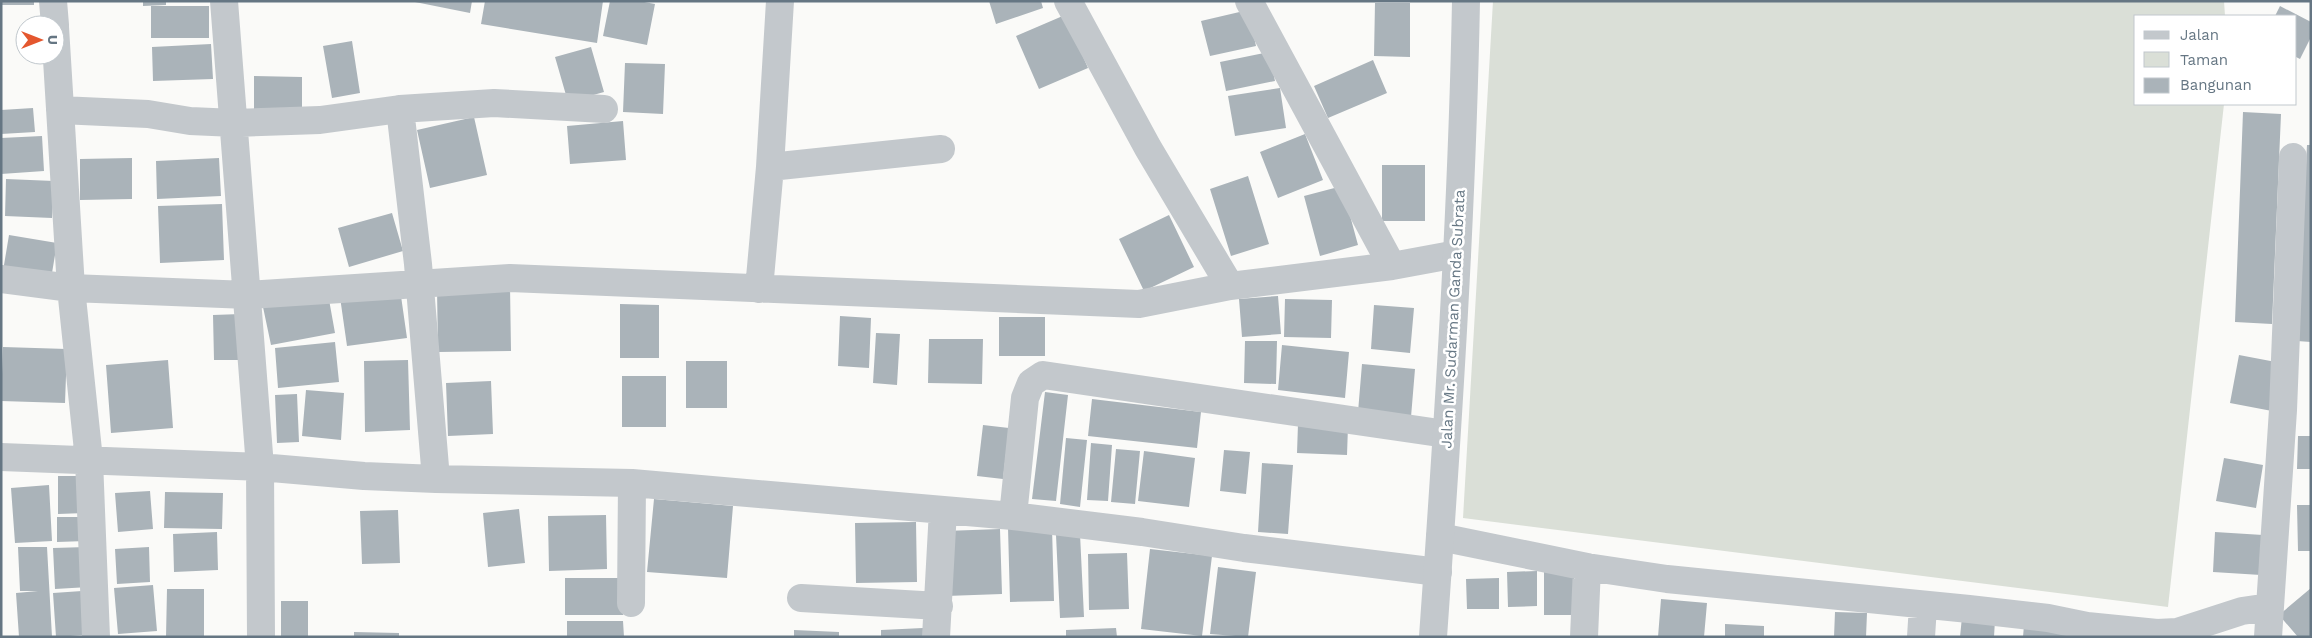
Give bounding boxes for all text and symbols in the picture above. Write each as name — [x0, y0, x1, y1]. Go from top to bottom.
north arrow — [15, 15, 65, 65]
legend — [2134, 15, 2297, 105]
text: Jalan — [2180, 26, 2219, 44]
text: U — [45, 35, 61, 45]
text: Taman — [2180, 51, 2228, 69]
text: Bangunan — [2180, 76, 2252, 94]
street label: Jalan Mr. Sudarman Ganda Subrata — [1437, 189, 1469, 449]

